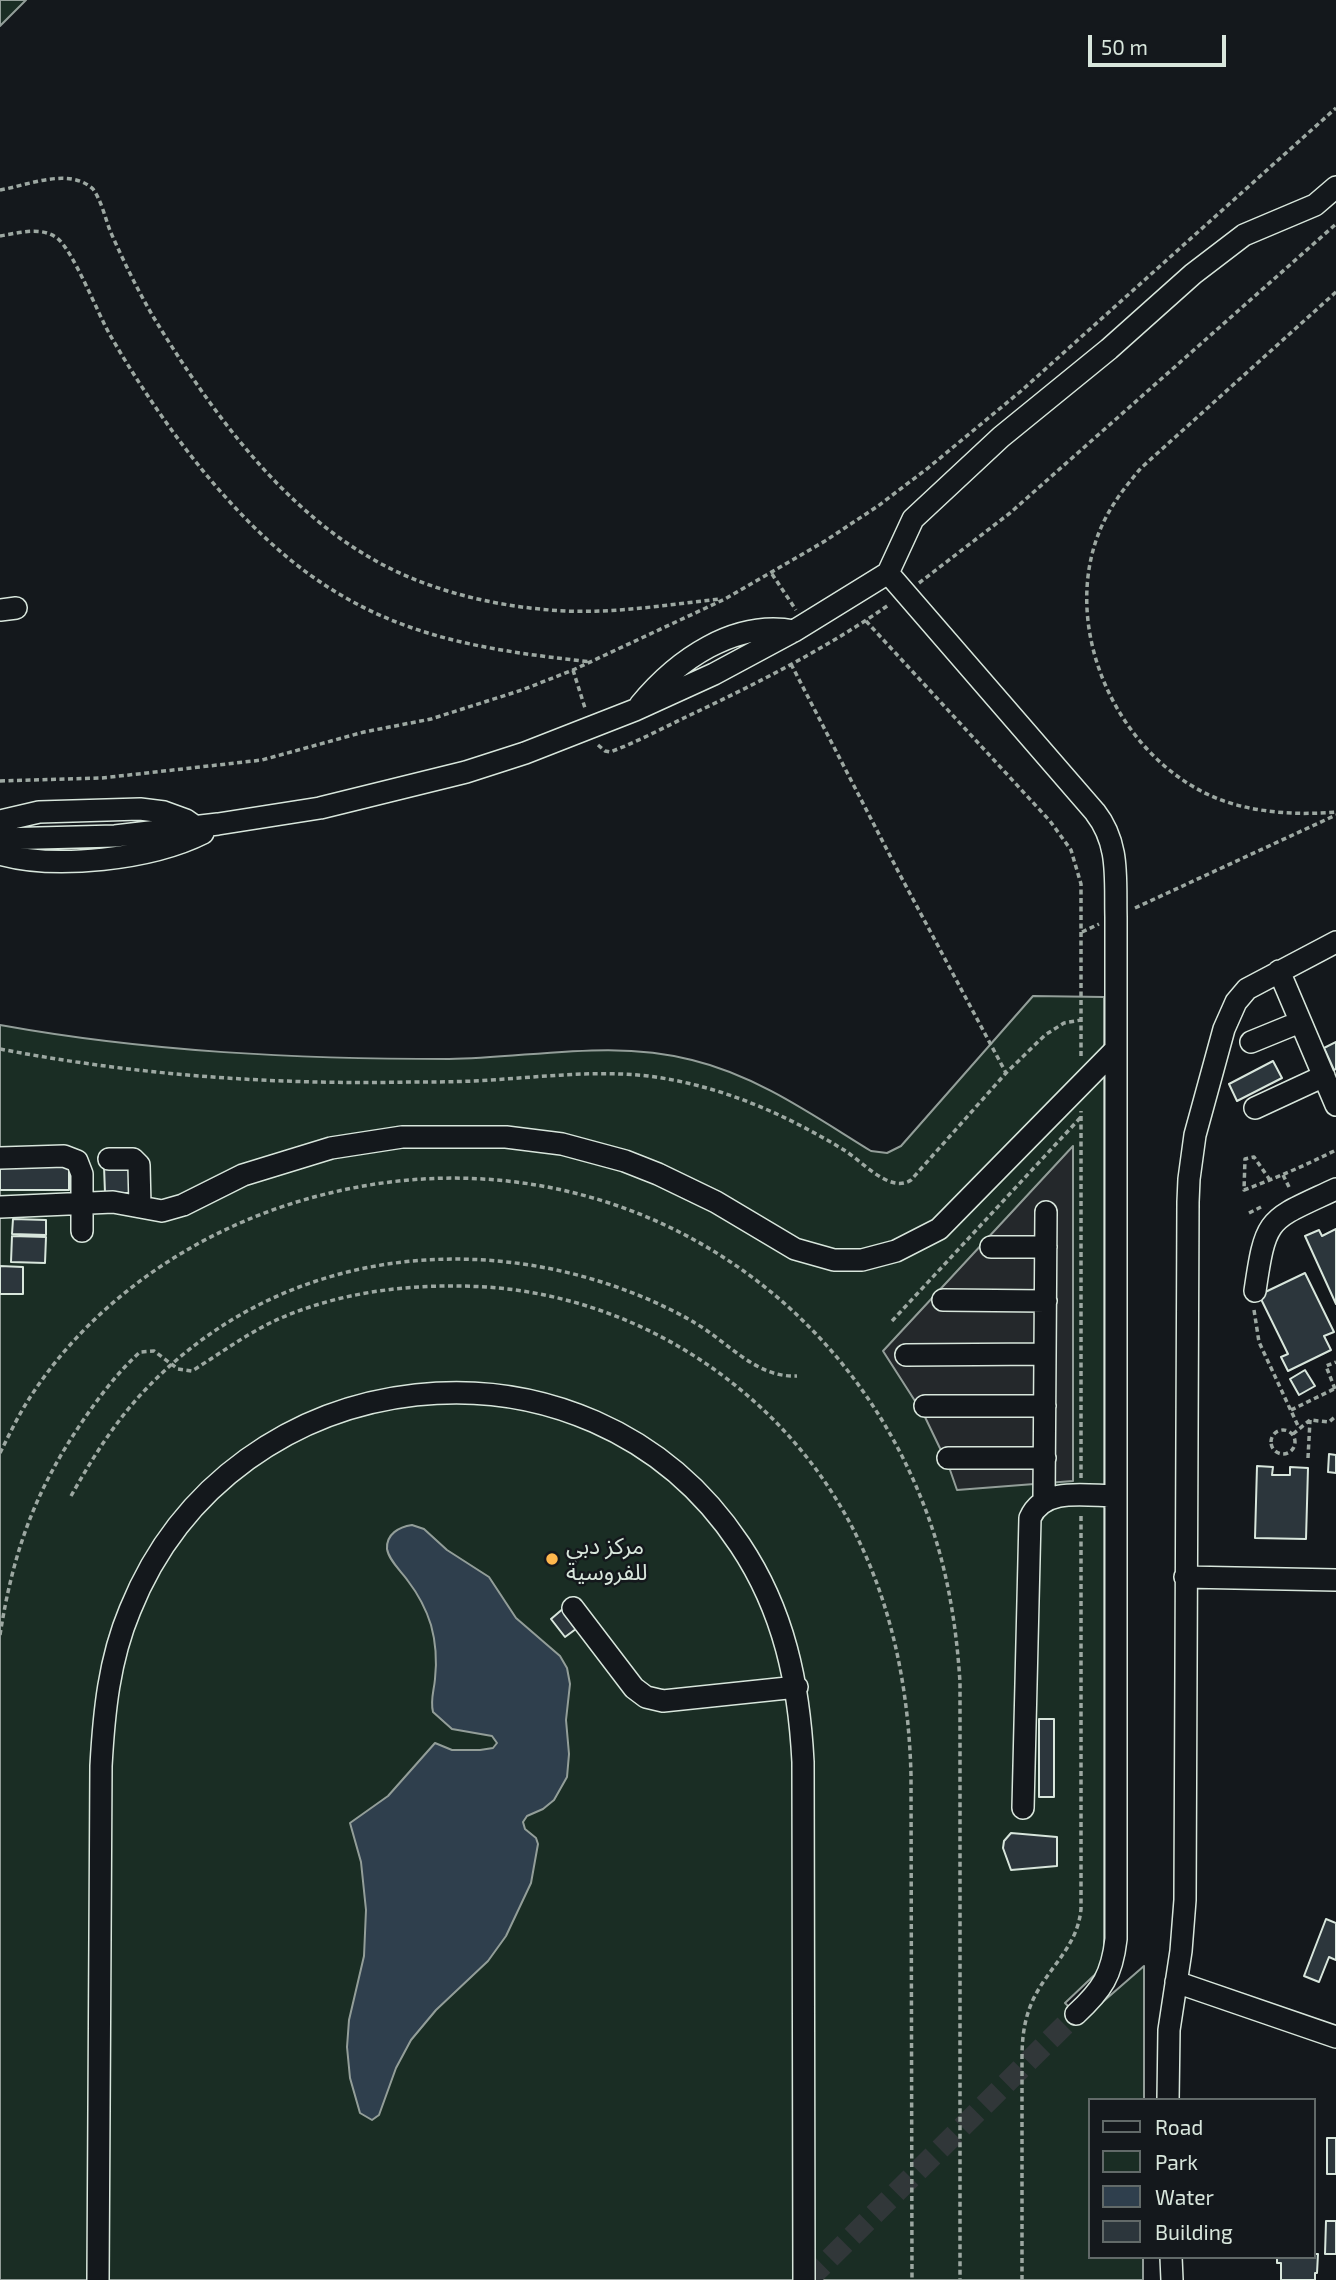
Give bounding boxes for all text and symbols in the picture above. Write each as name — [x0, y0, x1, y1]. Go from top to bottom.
scale bar — [1091, 21, 1229, 65]
text: 50 m — [1101, 34, 1148, 59]
place label: مركز دبي للفروسية — [566, 1532, 647, 1586]
marker: مركز دبي للفروسية — [544, 1551, 560, 1567]
legend — [1088, 2098, 1315, 2259]
text: Road — [1155, 2114, 1203, 2139]
text: Park — [1155, 2149, 1198, 2174]
text: Water — [1155, 2184, 1214, 2209]
text: Building — [1155, 2219, 1233, 2244]

